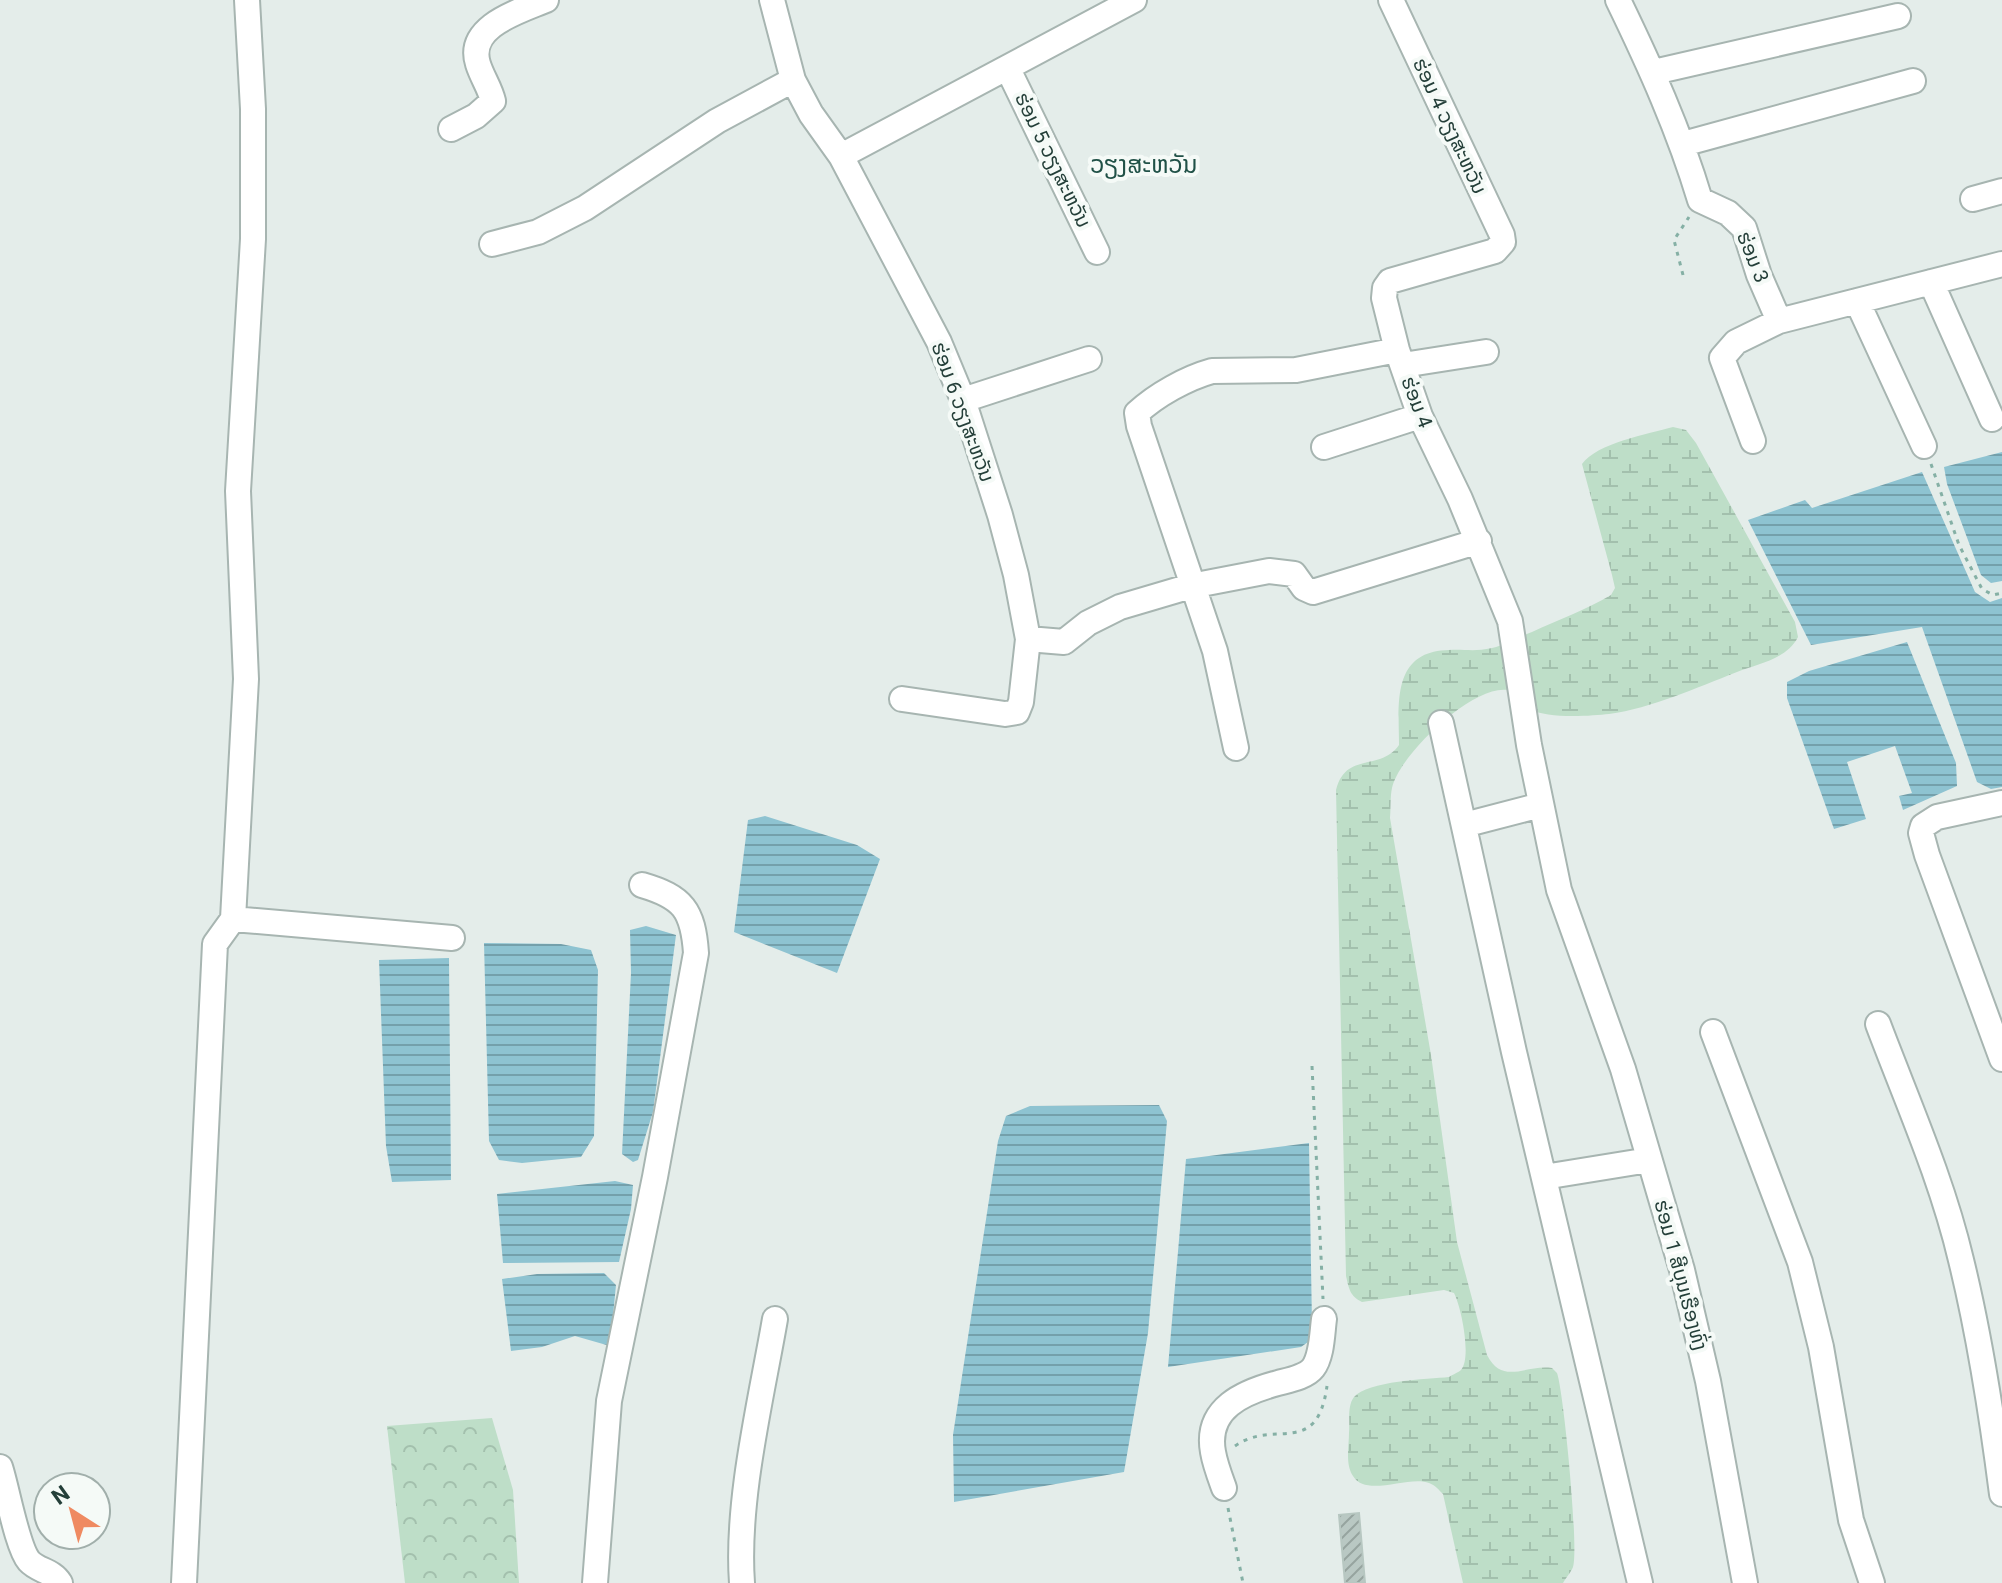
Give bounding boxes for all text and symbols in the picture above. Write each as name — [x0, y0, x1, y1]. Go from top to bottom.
street label: ຮ່ອມ 4 ວຽງສະຫວັນ — [1407, 54, 1492, 198]
street label: ຮ່ອມ 5 ວຽງສະຫວັນ — [1009, 89, 1096, 232]
district label: ວຽງສະຫວັນ — [1090, 151, 1198, 179]
street label: ຮ່ອມ 3 — [1732, 228, 1774, 286]
street label: ຮ່ອມ 6 ວຽງສະຫວັນ — [926, 339, 999, 486]
street label: ຮ່ອມ 4 — [1396, 373, 1438, 431]
street label: ຮ່ອມ 1 ສີບຸນເຮືອງທົ່ງ — [1648, 1197, 1714, 1353]
north arrow — [32, 1471, 112, 1551]
text: N — [47, 1481, 74, 1510]

